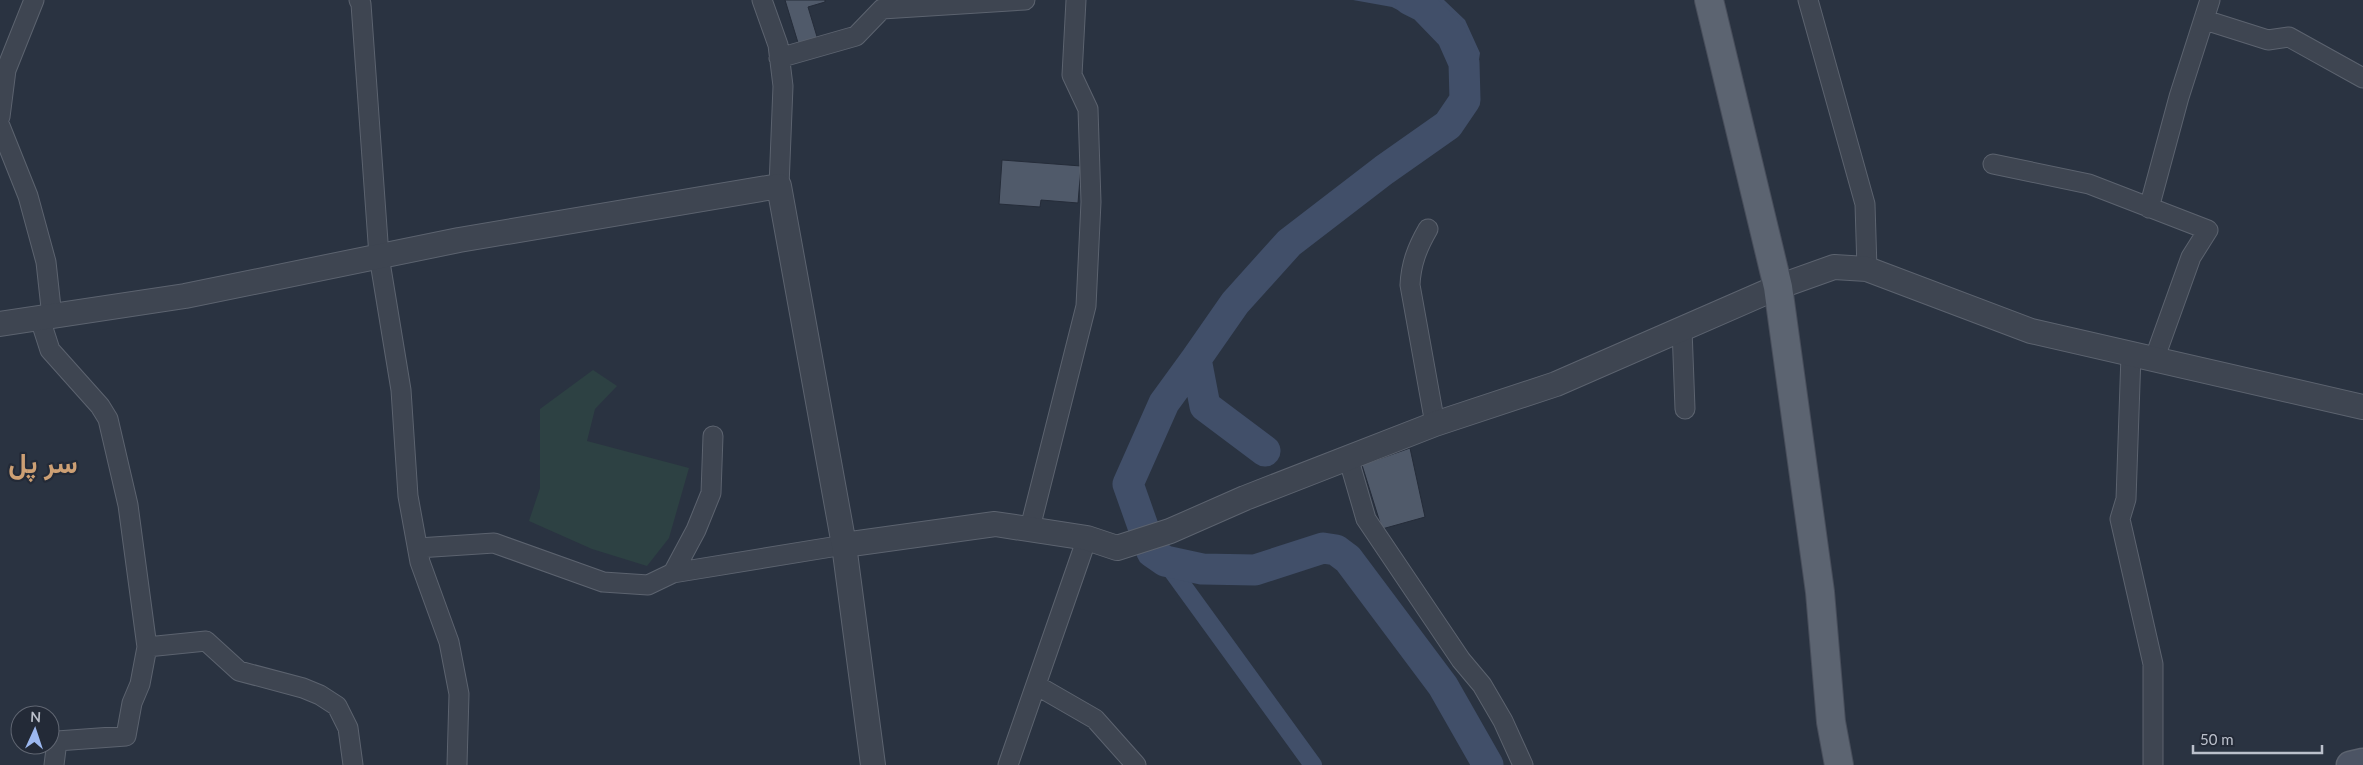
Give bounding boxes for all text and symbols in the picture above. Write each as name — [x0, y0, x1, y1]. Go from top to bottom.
district label: سر پل — [8, 445, 78, 483]
north arrow — [10, 705, 60, 755]
text: N — [30, 708, 42, 725]
scale bar — [2193, 722, 2322, 754]
text: 50 m — [2200, 730, 2234, 748]

